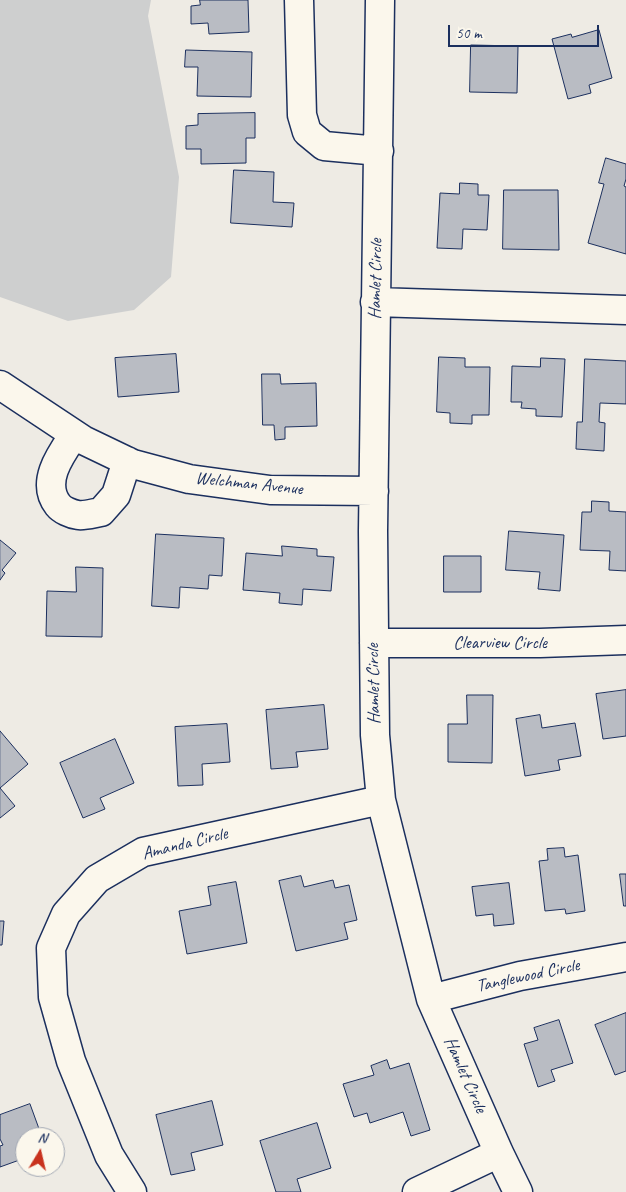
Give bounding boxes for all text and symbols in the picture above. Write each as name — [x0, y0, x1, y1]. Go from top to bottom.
scale bar — [451, 15, 602, 47]
text: 50 m — [456, 24, 482, 43]
street label: Hamlet Circle — [364, 238, 388, 320]
street label: Welchman Avenue — [194, 468, 304, 500]
street label: Clearview Circle — [453, 632, 547, 654]
street label: Hamlet Circle — [362, 643, 386, 725]
street label: Amanda Circle — [140, 823, 230, 865]
street label: Tanglewood Circle — [474, 955, 582, 997]
street label: Hamlet Circle — [439, 1034, 491, 1116]
north arrow — [15, 1127, 65, 1177]
text: N — [37, 1129, 48, 1147]

